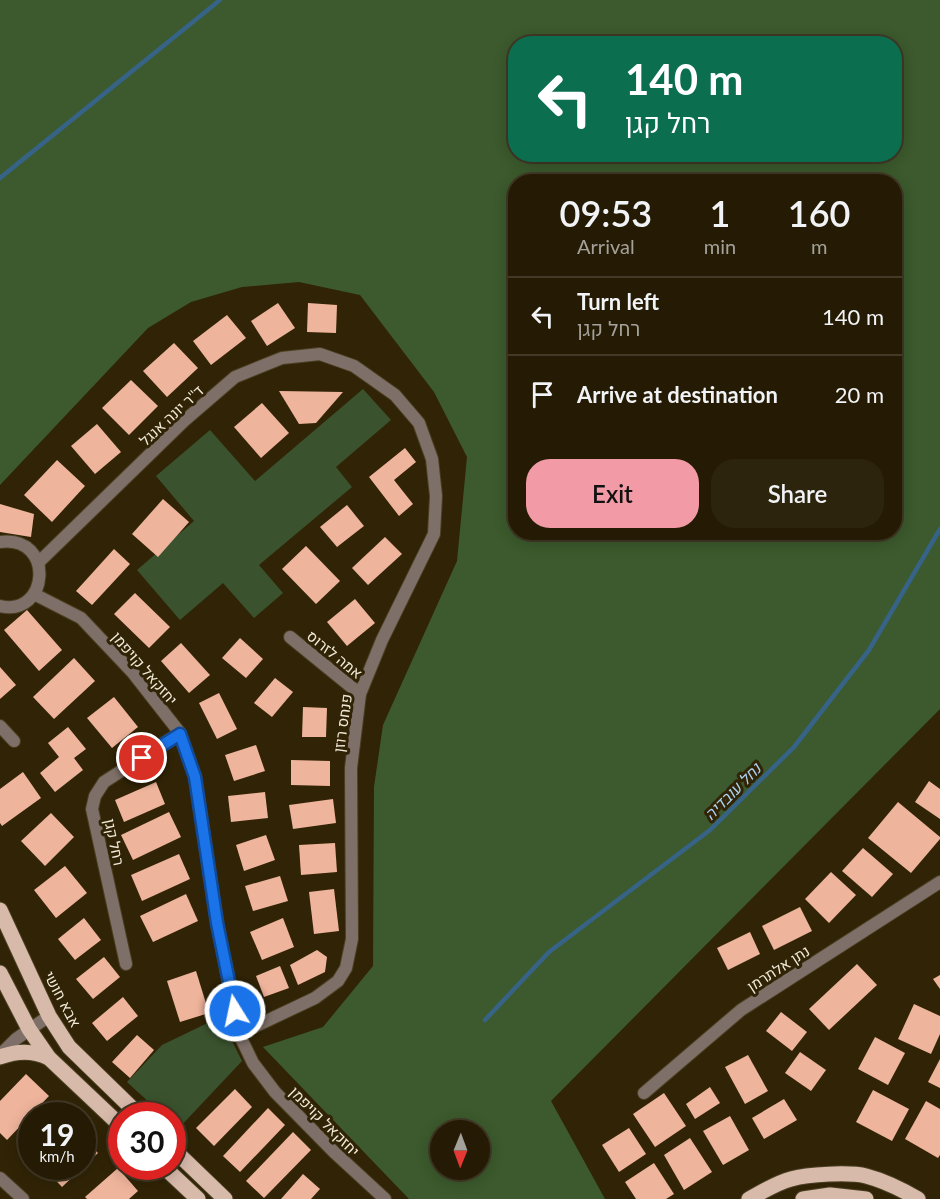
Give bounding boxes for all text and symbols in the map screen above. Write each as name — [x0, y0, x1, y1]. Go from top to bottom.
text: 140 m — [625, 54, 743, 104]
icon: left — [526, 60, 604, 138]
text: רחל קגן — [625, 106, 710, 139]
text: 09:53 — [560, 191, 652, 235]
text: 1 — [710, 191, 730, 235]
text: 160 — [788, 191, 850, 235]
text: Arrival — [577, 234, 635, 258]
text: min — [704, 234, 736, 258]
text: m — [811, 234, 827, 258]
text: Turn left — [577, 288, 659, 315]
icon: left — [526, 300, 559, 333]
text: 140 m — [822, 303, 884, 330]
text: רחל קגן — [577, 316, 640, 340]
icon: arrive — [526, 378, 559, 411]
street label: ד''ר יונה אנגל — [135, 381, 207, 449]
text: Arrive at destination — [577, 381, 778, 408]
text: 20 m — [835, 381, 884, 408]
button: Exit — [526, 459, 699, 528]
button: Share — [711, 459, 884, 528]
street label: אמה לזרוס — [304, 626, 366, 682]
street label: יחזקאל קויפמן — [108, 628, 182, 708]
street label: פנחס רוזן — [329, 693, 355, 753]
pin — [116, 732, 167, 783]
icon: arrive — [125, 741, 158, 774]
water label: נחל עובדיה — [700, 758, 765, 823]
street label: רחל קגן — [101, 817, 129, 867]
street label: נתן אלתרמן — [743, 941, 813, 995]
street label: אבא חושי — [41, 968, 85, 1030]
position arrow — [203, 979, 267, 1043]
street label: יחזקאל קויפמן — [286, 1082, 364, 1160]
speed limit sign: 30 — [108, 1102, 186, 1180]
text: 19 — [40, 1116, 74, 1152]
north arrow — [430, 1120, 490, 1180]
map controls — [430, 1120, 490, 1180]
text: km/h — [39, 1147, 75, 1165]

